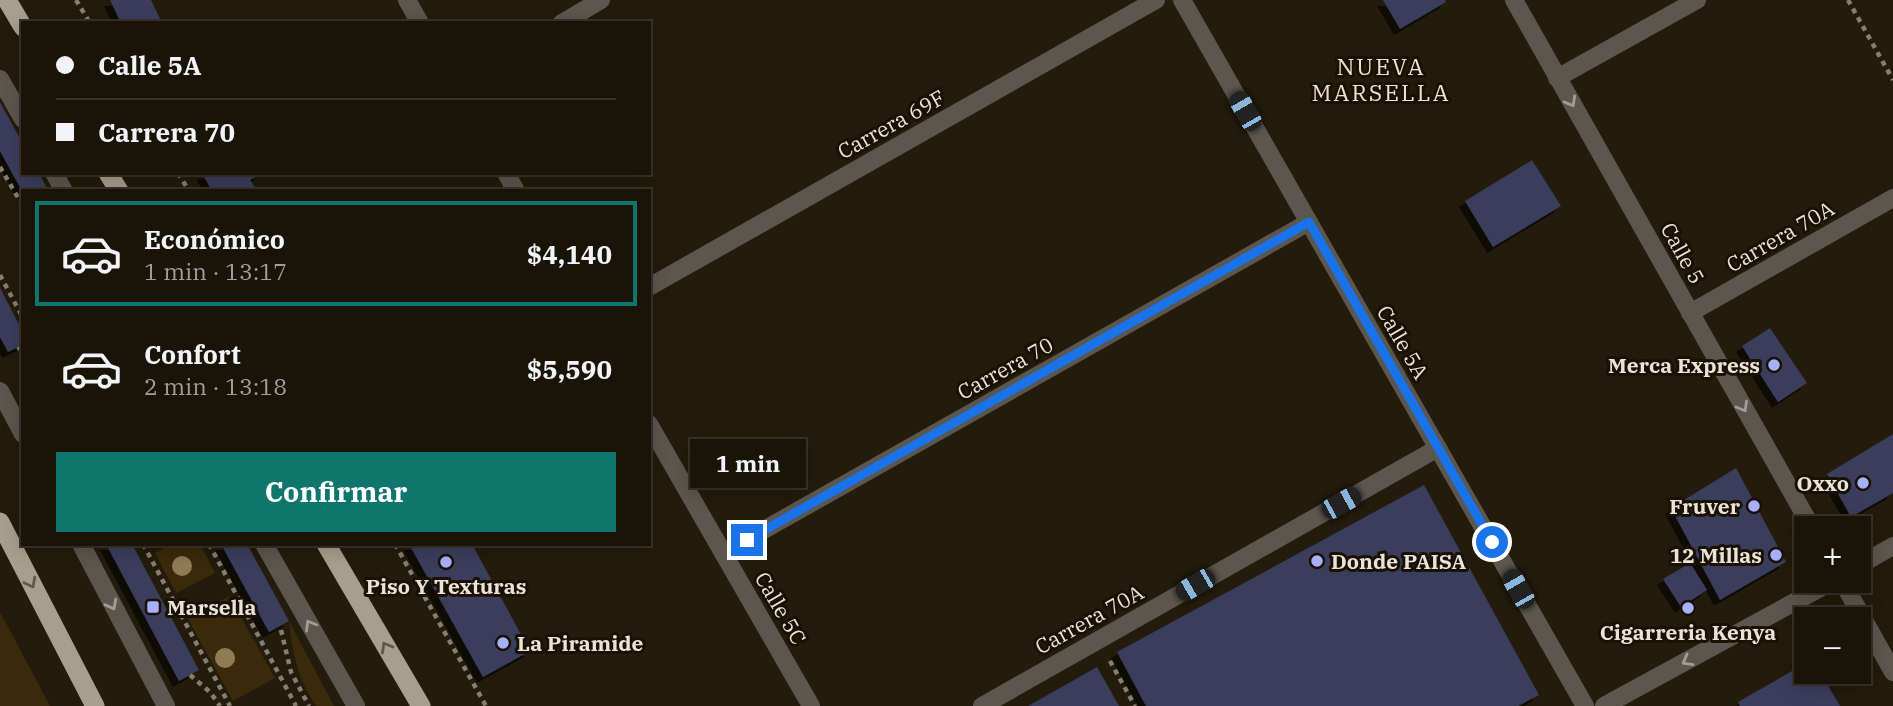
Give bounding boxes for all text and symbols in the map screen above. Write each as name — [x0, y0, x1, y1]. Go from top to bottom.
text: Calle 5A — [98, 48, 201, 82]
district label: NUEVA MARSELLA — [1312, 51, 1450, 107]
street label: Carrera 69F — [832, 83, 950, 165]
car — [1226, 88, 1265, 134]
one-way arrow — [1563, 95, 1576, 107]
text: Carrera 70 — [98, 115, 235, 149]
street label: Carrera 70A — [1721, 194, 1839, 278]
street label: Calle 5 — [1655, 217, 1711, 289]
icon: car — [60, 222, 123, 285]
text: Económico — [144, 222, 285, 256]
text: $4,140 — [527, 237, 612, 271]
text: 1 min · 13:17 — [144, 256, 287, 286]
street label: Calle 5A — [1371, 300, 1436, 384]
street label: Carrera 70 — [952, 330, 1058, 406]
icon: car — [60, 337, 123, 400]
text: Confort — [144, 337, 241, 371]
place label: Merca Express — [1608, 351, 1760, 379]
text: $5,590 — [527, 352, 612, 386]
marker: Merca Express — [1766, 357, 1782, 373]
text: 2 min · 13:18 — [144, 371, 287, 401]
one-way arrow — [1735, 400, 1748, 412]
callout: 1 min — [689, 438, 805, 488]
text: 1 min — [716, 448, 780, 478]
button: Confirmar — [56, 452, 616, 532]
place label: Oxxo — [1796, 469, 1849, 497]
marker: Oxxo — [1855, 475, 1871, 491]
car — [1318, 484, 1365, 522]
place label: Fruver — [1669, 492, 1741, 520]
marker: Fruver — [1746, 498, 1762, 514]
map controls — [1794, 516, 1871, 684]
button: + — [1794, 516, 1871, 593]
route end — [731, 524, 763, 556]
route start — [1476, 526, 1508, 558]
place label: 12 Millas — [1670, 541, 1762, 569]
place label: Donde PAISA — [1331, 547, 1467, 575]
marker: 12 Millas — [1768, 547, 1784, 563]
marker: Donde PAISA — [1309, 553, 1325, 569]
marker: Piso Y Texturas — [438, 554, 454, 570]
car — [1172, 565, 1219, 605]
street label: Calle 5C — [749, 566, 813, 650]
car — [1499, 566, 1538, 612]
place label: Piso Y Texturas — [366, 572, 526, 600]
one-way arrow — [23, 576, 37, 588]
street label: Carrera 70A — [1030, 577, 1149, 660]
place label: Marsella — [167, 593, 256, 621]
one-way arrow — [104, 598, 118, 610]
marker: Marsella — [145, 599, 161, 615]
marker: Cigarreria Kenya — [1680, 600, 1696, 616]
button: − — [1794, 607, 1871, 684]
place label: Cigarreria Kenya — [1600, 618, 1776, 646]
one-way arrow — [305, 620, 318, 633]
place label: La Piramide — [517, 629, 643, 657]
marker: La Piramide — [495, 635, 511, 651]
one-way arrow — [382, 642, 395, 655]
one-way arrow — [1681, 653, 1694, 666]

